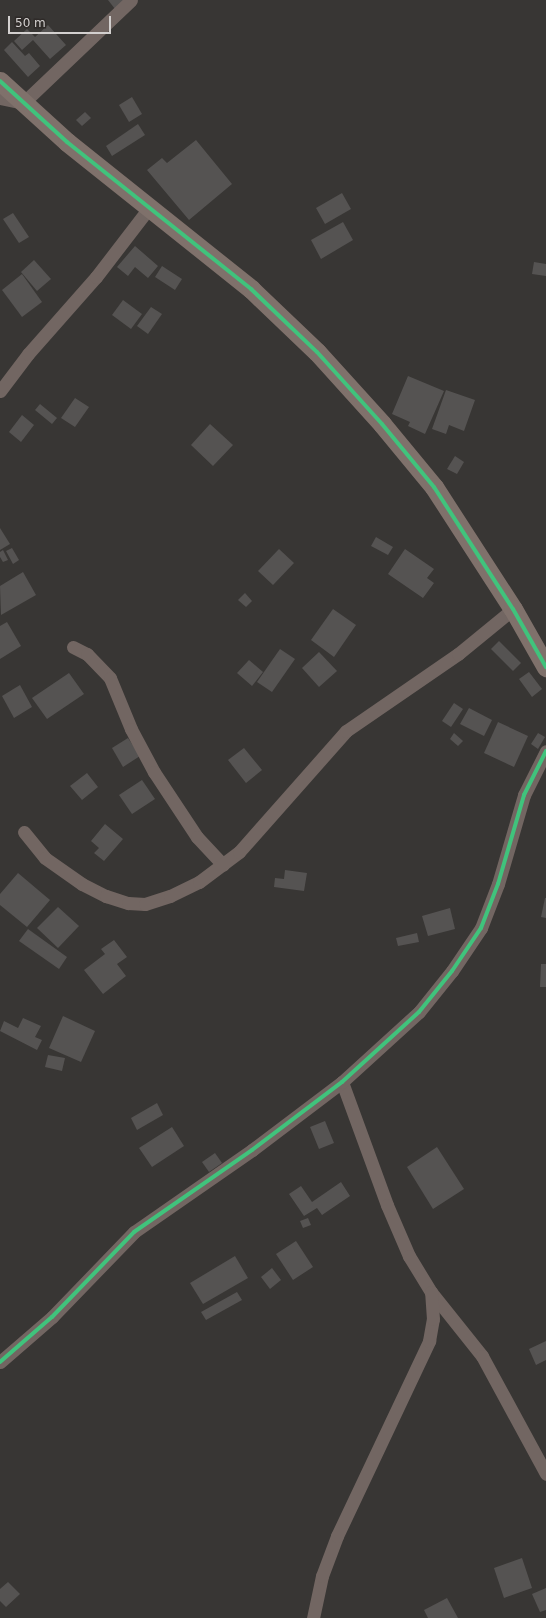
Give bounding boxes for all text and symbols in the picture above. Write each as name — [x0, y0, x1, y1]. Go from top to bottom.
scale bar — [10, 8, 113, 34]
text: 50 m — [15, 16, 46, 30]

